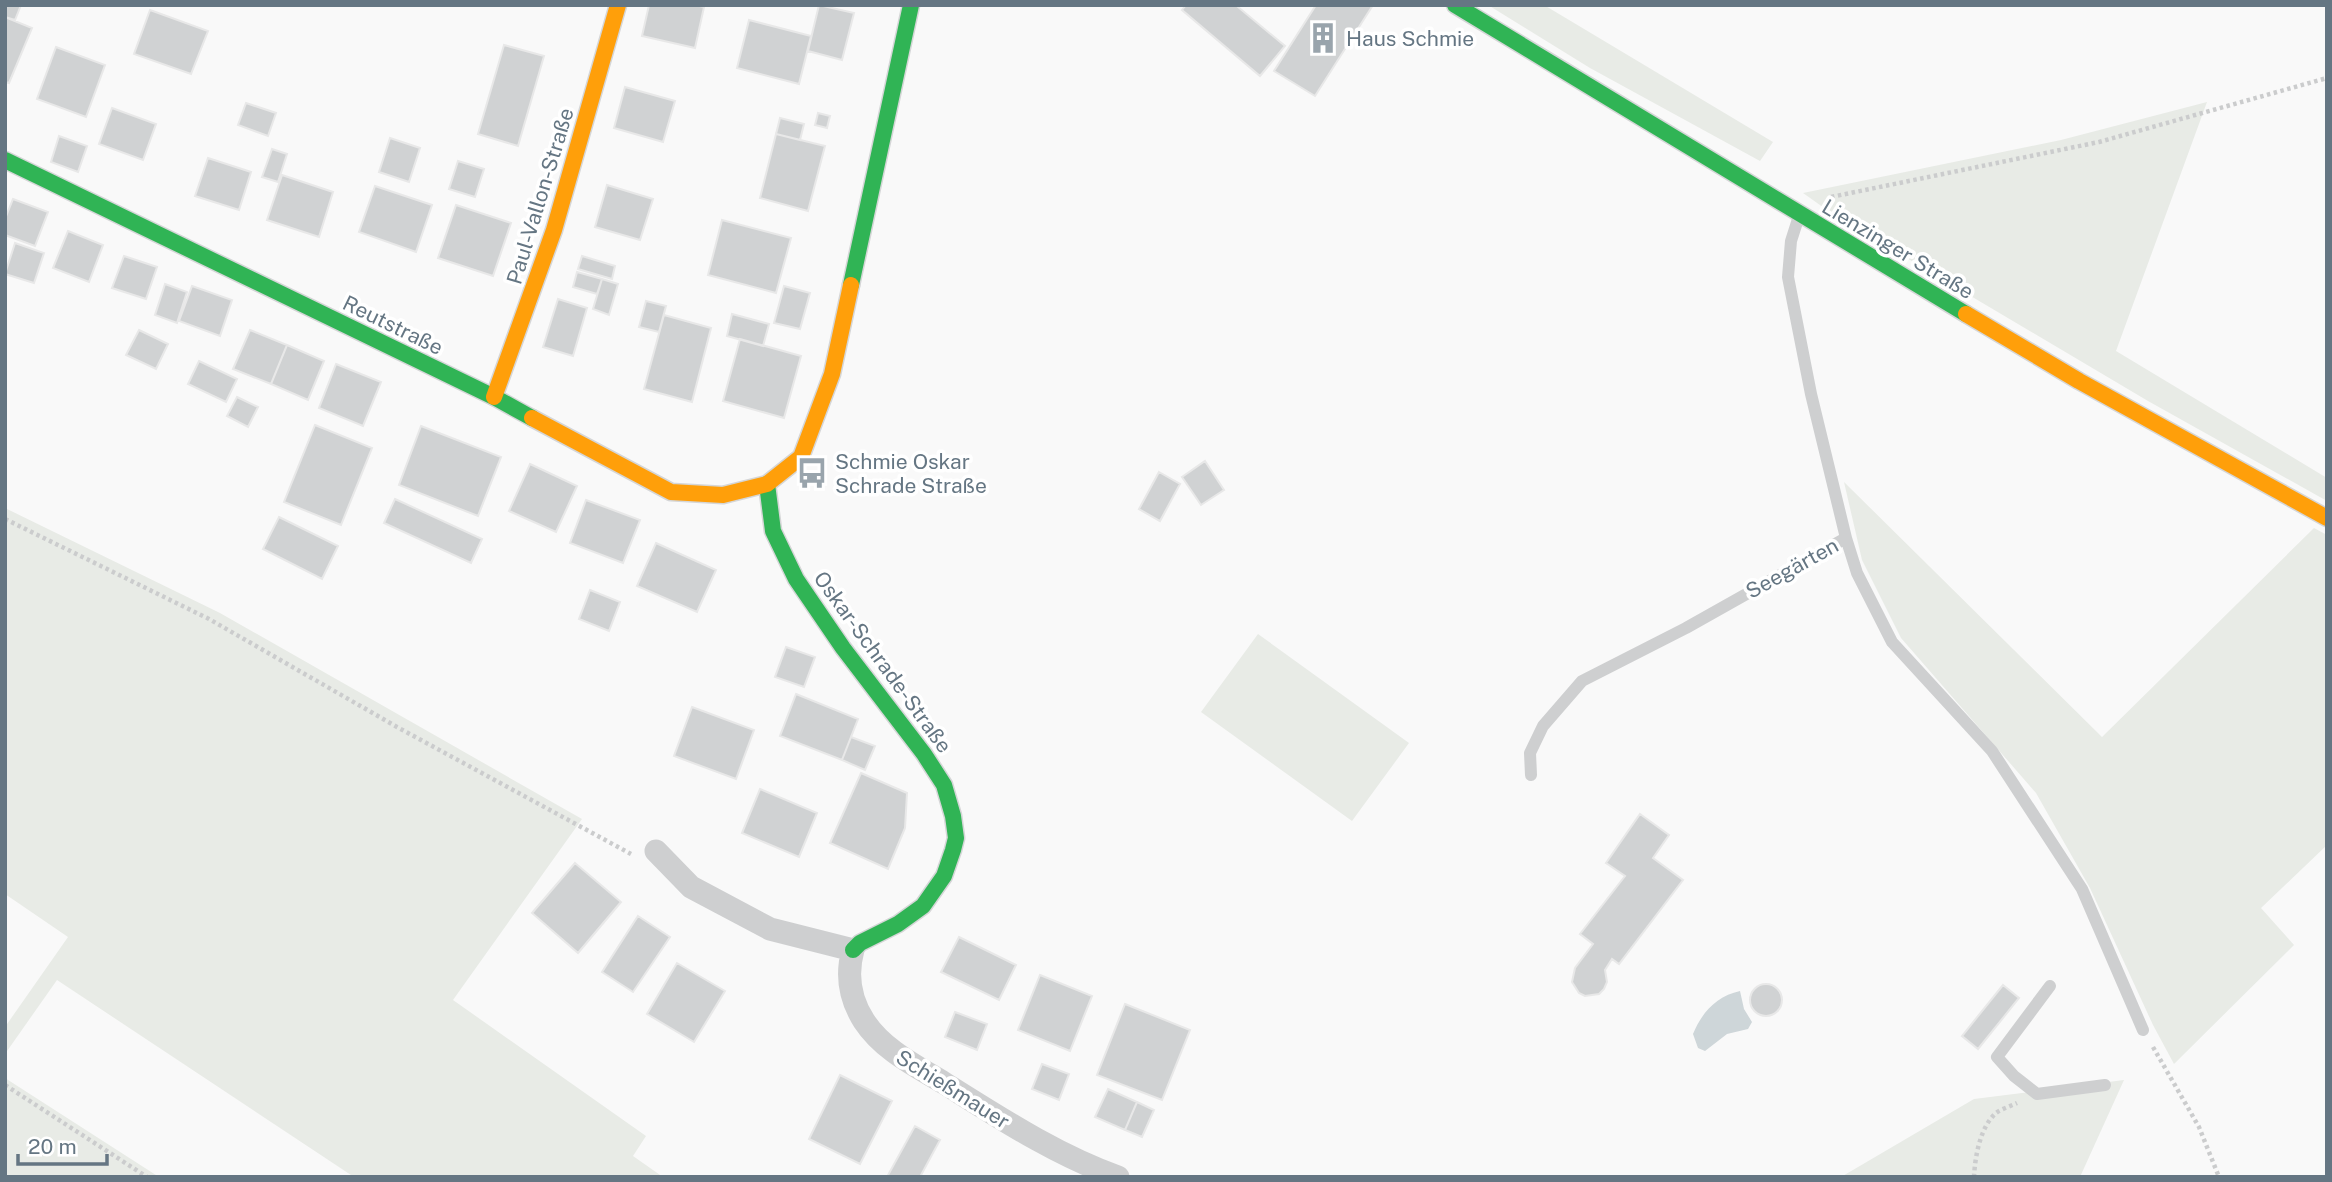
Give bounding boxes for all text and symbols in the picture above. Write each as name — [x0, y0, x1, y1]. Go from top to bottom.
building icon: Haus Schmie — [1306, 21, 1340, 55]
place label: Haus Schmie — [1346, 26, 1474, 51]
street label: Paul-Vallon-Straße — [501, 105, 579, 287]
street label: Lienzinger Straße — [1818, 194, 1978, 304]
street label: Reutstraße — [339, 290, 447, 360]
place label: Schmie Oskar Schrade Straße — [835, 449, 987, 498]
bus stop icon: Schmie Oskar Schrade Straße — [795, 456, 829, 490]
street label: Seegärten — [1741, 532, 1843, 604]
street label: Oskar-Schrade-Straße — [809, 566, 957, 758]
street label: Schießmauer — [892, 1044, 1014, 1134]
scale bar — [18, 1122, 107, 1166]
text: 20 m — [28, 1134, 77, 1159]

